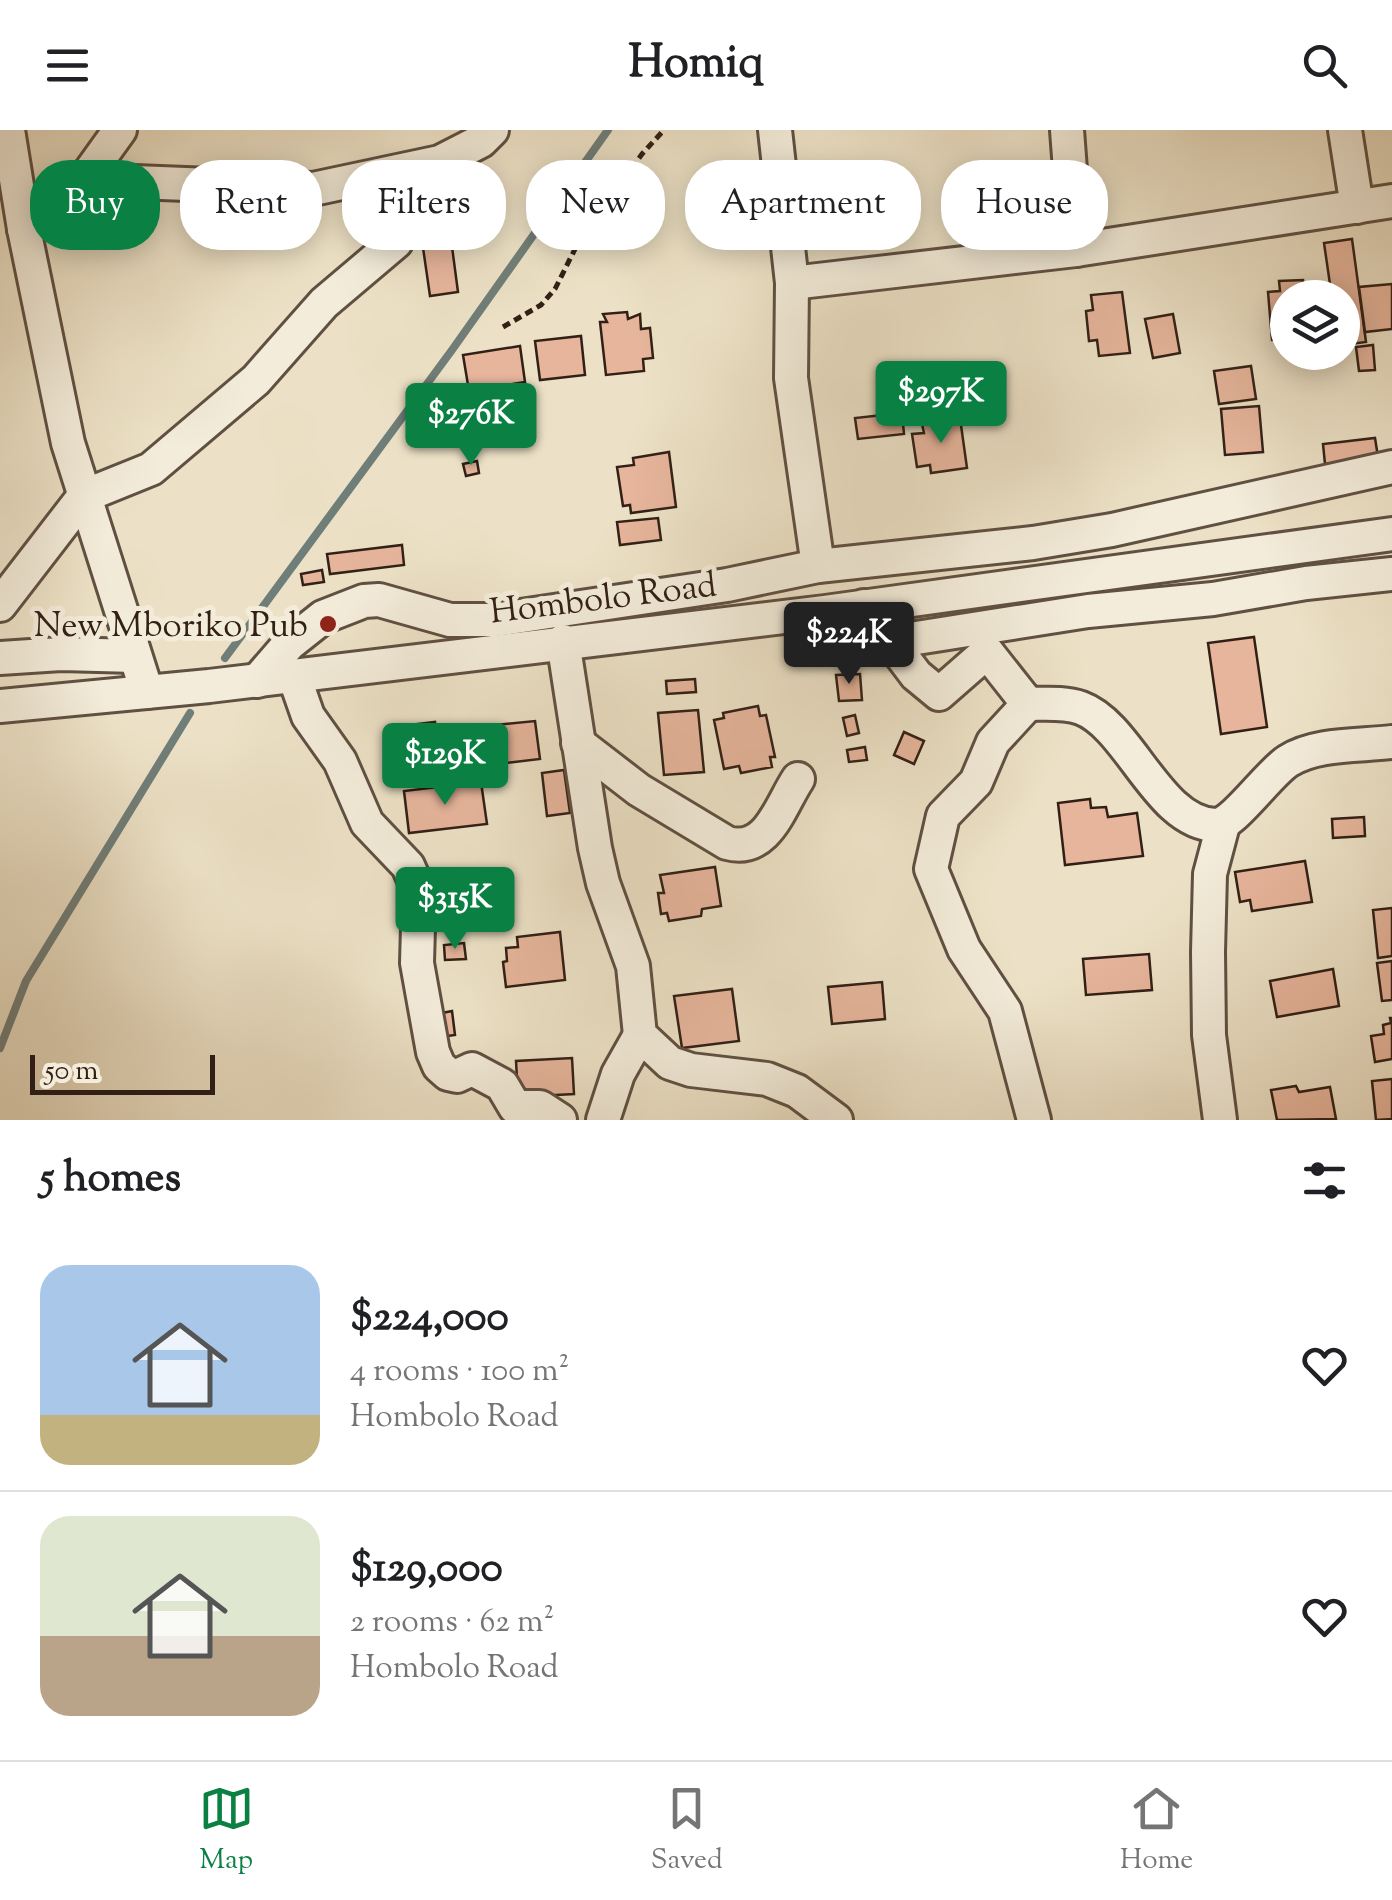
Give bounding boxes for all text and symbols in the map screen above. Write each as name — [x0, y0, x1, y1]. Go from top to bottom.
text: Homiq — [628, 33, 764, 98]
icon: menu — [40, 38, 95, 93]
icon: search — [1297, 38, 1352, 93]
chip: Buy — [30, 160, 160, 250]
chip: Rent — [180, 160, 322, 250]
chip: Filters — [342, 160, 506, 250]
chip: New — [526, 160, 665, 250]
chip: Apartment — [685, 160, 921, 250]
chip: House — [941, 160, 1108, 250]
map controls — [1270, 280, 1360, 370]
button: layers — [1270, 280, 1360, 370]
pin: $297K — [871, 361, 1011, 446]
text: $297K — [898, 370, 984, 416]
pin: $276K — [401, 383, 541, 468]
text: $276K — [427, 392, 515, 438]
street label: Hombolo Road — [487, 561, 720, 640]
place label: New Mboriko Pub — [34, 602, 308, 653]
pin: $224K — [779, 602, 919, 687]
text: $224K — [806, 611, 892, 657]
marker: New Mboriko Pub — [317, 613, 339, 635]
pin: $129K — [375, 723, 515, 808]
text: $129K — [404, 732, 486, 778]
pin: $315K — [385, 867, 525, 952]
text: $315K — [418, 876, 492, 922]
scale bar — [30, 1050, 215, 1094]
text: 50 m — [45, 1052, 99, 1092]
text: 5 homes — [40, 1150, 181, 1210]
icon: filters — [1297, 1153, 1352, 1208]
text: $224,000 — [350, 1289, 509, 1349]
icon: home — [120, 1305, 240, 1425]
icon: heart — [1297, 1338, 1352, 1393]
text: 4 rooms · 100 m² — [350, 1349, 569, 1395]
text: Hombolo Road — [350, 1395, 559, 1441]
text: $129,000 — [350, 1540, 503, 1600]
icon: home — [120, 1556, 240, 1676]
icon: heart — [1297, 1589, 1352, 1644]
text: 2 rooms · 62 m² — [350, 1600, 554, 1646]
text: Hombolo Road — [350, 1646, 559, 1692]
tab: Map — [199, 1781, 254, 1881]
tab: Saved — [651, 1781, 723, 1881]
tab: Home — [1120, 1781, 1193, 1881]

